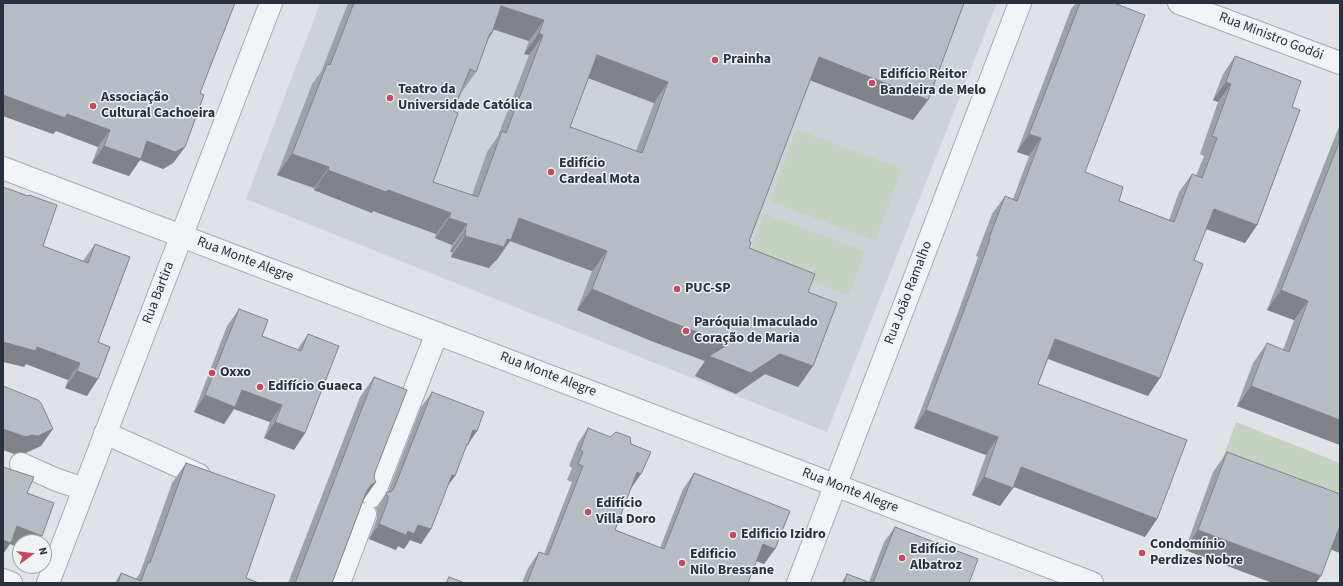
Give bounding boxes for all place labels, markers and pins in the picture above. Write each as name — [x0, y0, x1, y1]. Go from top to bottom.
place label: Prainha — [723, 52, 771, 68]
marker: Prainha — [710, 55, 720, 65]
place label: Edifício Reitor Bandeira de Melo — [880, 67, 986, 100]
marker: Edifício Reitor Bandeira de Melo — [867, 78, 877, 88]
place label: Teatro da Universidade Católica — [398, 82, 532, 114]
place label: Associação Cultural Cachoeira — [101, 90, 215, 122]
marker: Teatro da Universidade Católica — [385, 93, 395, 103]
marker: Associação Cultural Cachoeira — [88, 101, 98, 111]
place label: Edifício Cardeal Mota — [559, 156, 640, 188]
marker: Edifício Cardeal Mota — [546, 167, 556, 177]
place label: PUC-SP — [685, 281, 731, 297]
marker: PUC-SP — [672, 284, 682, 294]
place label: Paróquia Imaculado Coração de Maria — [694, 315, 818, 348]
marker: Paróquia Imaculado Coração de Maria — [681, 326, 691, 336]
place label: Oxxo — [220, 365, 251, 381]
marker: Oxxo — [207, 368, 217, 378]
place label: Edifício Guaeca — [268, 379, 362, 395]
marker: Edifício Guaeca — [255, 382, 265, 392]
place label: Edifício Villa Doro — [596, 496, 656, 528]
marker: Edifício Villa Doro — [583, 507, 593, 517]
place label: Edificio Izidro — [741, 527, 826, 543]
marker: Edificio Izidro — [728, 530, 738, 540]
place label: Condomínio Perdizes Nobre — [1150, 537, 1243, 570]
place label: Edifício Albatroz — [910, 542, 962, 574]
place label: Edificio Nilo Bressane — [690, 547, 774, 580]
marker: Condomínio Perdizes Nobre — [1137, 548, 1147, 558]
marker: Edifício Albatroz — [897, 553, 907, 563]
marker: Edificio Nilo Bressane — [677, 558, 687, 568]

